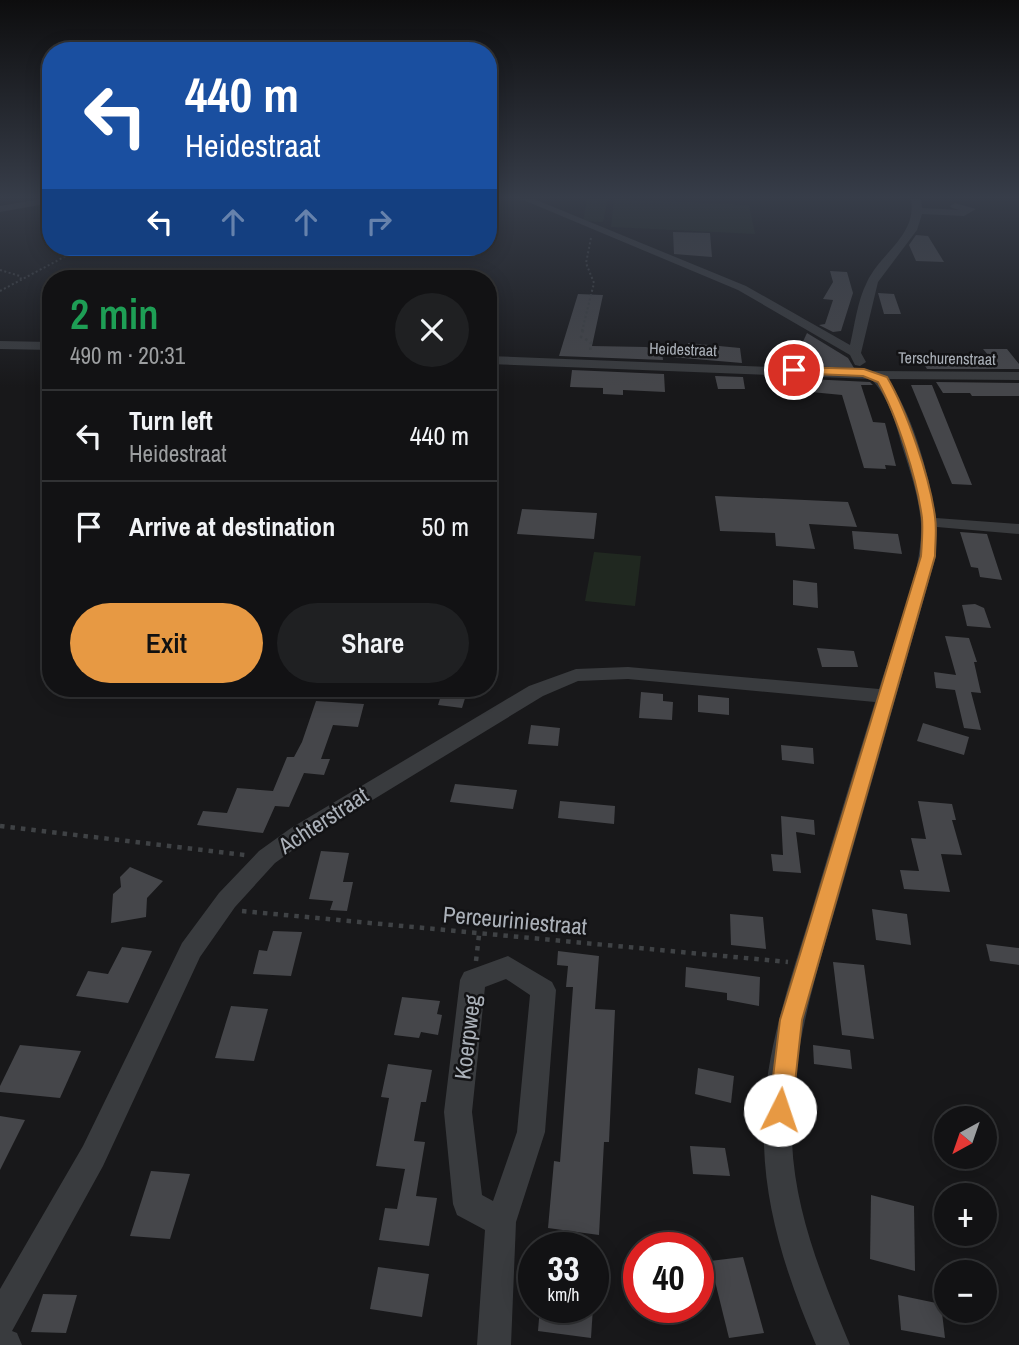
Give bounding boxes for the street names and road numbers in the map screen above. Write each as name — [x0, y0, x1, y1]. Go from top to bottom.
street label: Heidestraat — [649, 337, 718, 361]
street label: Terschurenstraat — [898, 346, 996, 370]
street label: Achterstraat — [271, 779, 374, 861]
street label: Perceuriniestraat — [442, 898, 588, 942]
street label: Koerpweg — [446, 992, 488, 1081]

